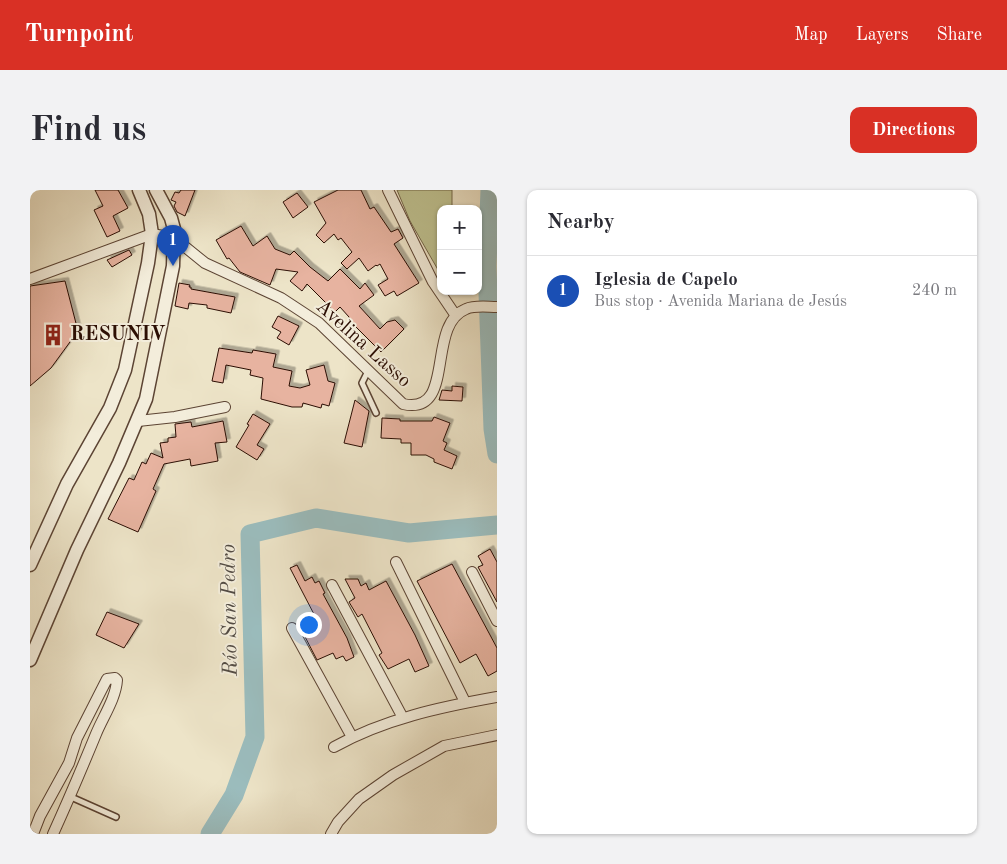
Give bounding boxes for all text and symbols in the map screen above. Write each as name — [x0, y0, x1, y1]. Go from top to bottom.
text: Turnpoint — [25, 23, 133, 47]
text: Map — [794, 26, 828, 44]
text: Layers — [856, 26, 908, 44]
text: Share — [936, 26, 982, 44]
button: Directions — [850, 107, 977, 153]
text: Find us — [30, 113, 146, 148]
map controls — [437, 205, 482, 295]
button: + — [437, 205, 482, 250]
text: Nearby — [547, 212, 615, 233]
pin: 1 — [157, 225, 189, 266]
button: − — [437, 250, 482, 295]
text: Iglesia de Capelo — [594, 271, 738, 290]
text: 1 — [558, 283, 568, 299]
text: 240 m — [912, 283, 957, 299]
text: Bus stop · Avenida Mariana de Jesús — [594, 294, 847, 310]
street label: Avelina Lasso — [312, 296, 414, 392]
building icon: RESUNIV — [40, 322, 66, 348]
place label: RESUNIV — [70, 325, 166, 345]
water label: Río San Pedro — [218, 544, 242, 677]
your location — [296, 612, 322, 638]

